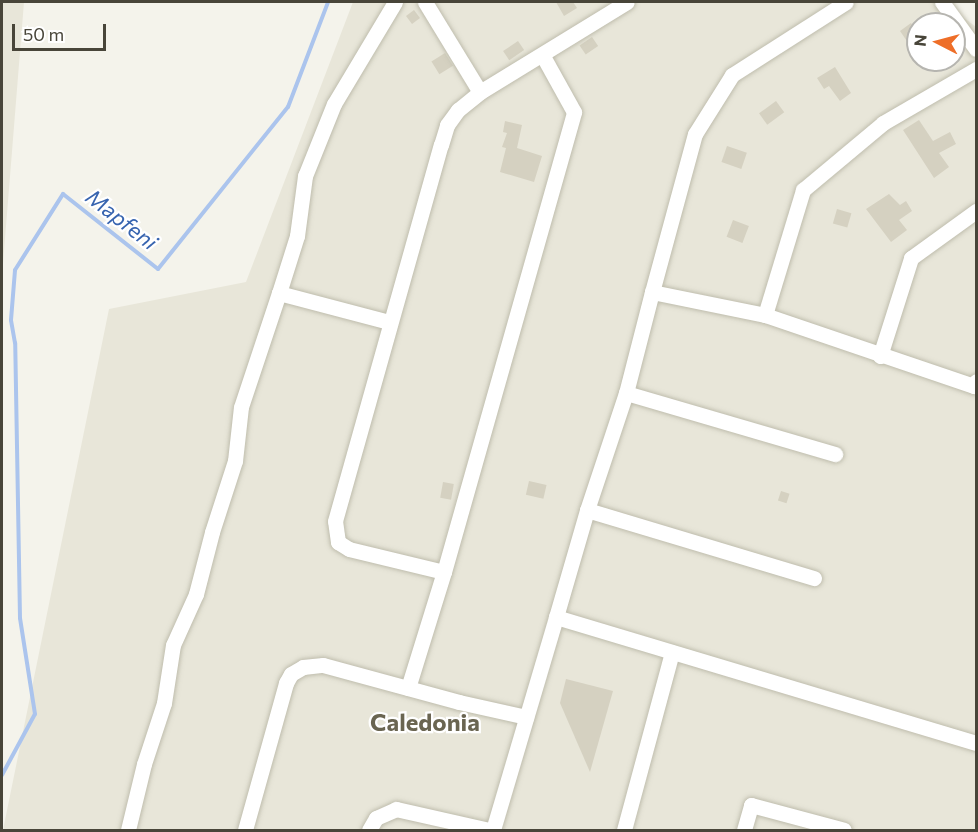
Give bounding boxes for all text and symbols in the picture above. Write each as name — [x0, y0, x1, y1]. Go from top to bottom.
scale bar — [15, 12, 110, 50]
north arrow — [906, 12, 966, 72]
text: 50 m — [23, 23, 64, 45]
text: N — [910, 33, 930, 47]
water label: Mapfeni — [81, 183, 163, 255]
district label: Caledonia — [370, 708, 480, 736]

